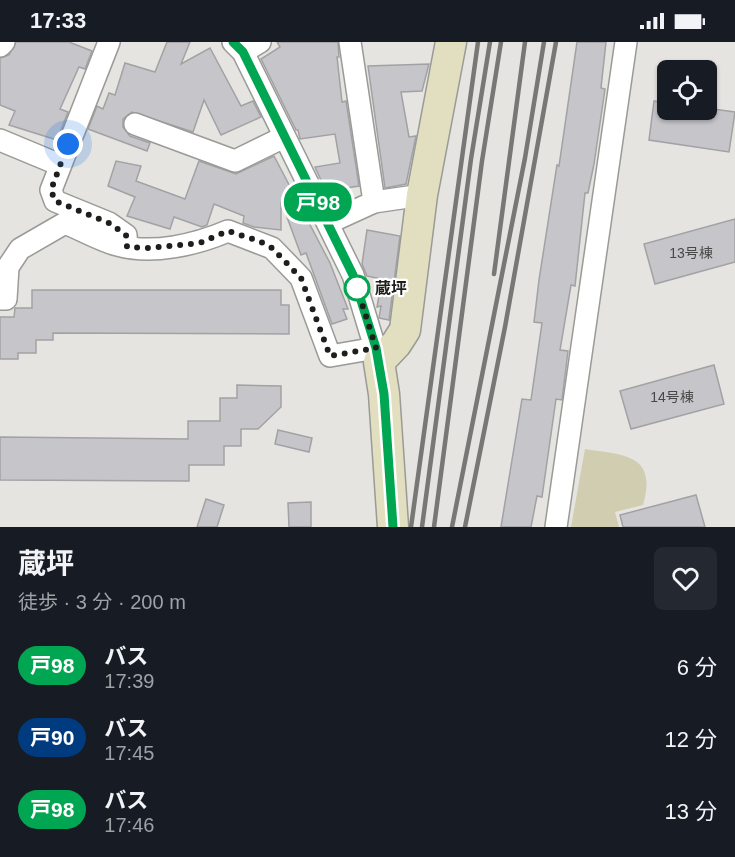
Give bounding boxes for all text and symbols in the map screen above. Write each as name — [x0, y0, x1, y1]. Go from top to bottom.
text: 17:33 — [30, 8, 86, 33]
map controls — [657, 60, 717, 120]
button: locate — [657, 60, 717, 120]
your location — [53, 129, 83, 159]
line badge: 戸98 — [284, 182, 352, 222]
text: 戸98 — [296, 191, 340, 214]
house number: 13号棟 — [669, 245, 713, 261]
marker: 蔵坪 — [344, 275, 370, 301]
place label: 蔵坪 — [375, 280, 407, 297]
house number: 14号棟 — [650, 389, 694, 405]
button: heart — [654, 547, 717, 610]
text: 蔵坪 — [18, 548, 74, 579]
text: 徒歩 · 3 分 · 200 m — [18, 591, 186, 613]
text: バス — [104, 644, 148, 669]
text: 戸98 — [30, 654, 74, 677]
text: 6 分 — [677, 655, 717, 680]
text: 17:39 — [104, 670, 154, 692]
text: バス — [104, 716, 148, 741]
text: 戸90 — [30, 726, 74, 749]
text: 12 分 — [664, 727, 717, 752]
text: 17:45 — [104, 742, 154, 764]
text: バス — [104, 788, 148, 813]
text: 戸98 — [30, 798, 74, 821]
text: 13 分 — [664, 799, 717, 824]
text: 17:46 — [104, 814, 154, 836]

